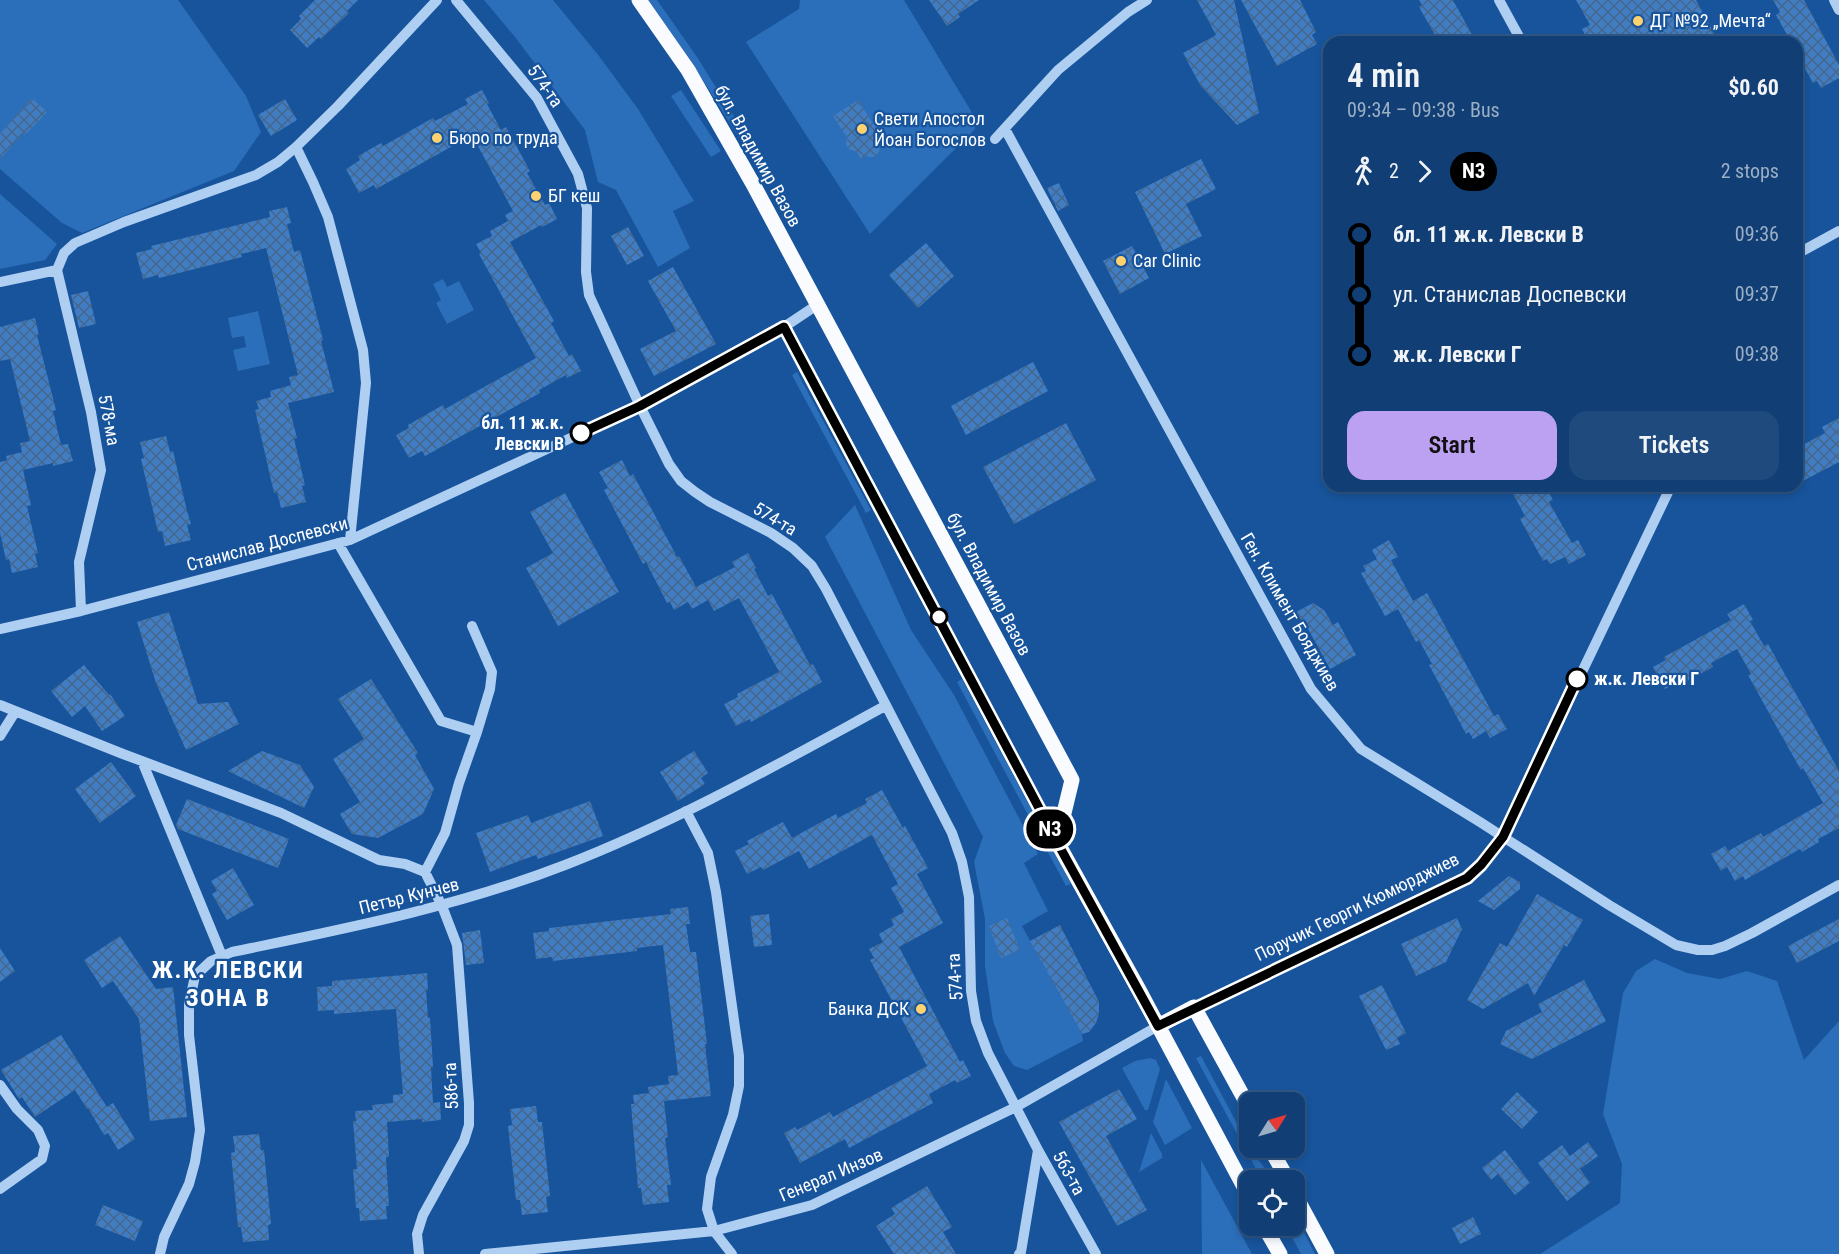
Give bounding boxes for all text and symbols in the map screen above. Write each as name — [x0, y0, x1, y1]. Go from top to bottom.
place label: ДГ №92 „Мечта“ — [1650, 10, 1771, 31]
marker: ДГ №92 „Мечта“ — [1631, 14, 1645, 28]
text: 4 min — [1347, 56, 1420, 95]
street label: 574-та — [523, 60, 568, 111]
text: $0.60 — [1728, 75, 1779, 100]
street label: бул. Владимир Вазов — [711, 81, 806, 230]
text: 09:34 – 09:38 · Bus — [1347, 98, 1500, 122]
place label: Свети Апостол Йоан Богослов — [874, 108, 986, 150]
marker: Свети Апостол Йоан Богослов — [855, 122, 869, 136]
place label: Бюро по труда — [449, 127, 558, 148]
marker: Бюро по труда — [430, 131, 444, 145]
icon: walk — [1347, 155, 1380, 188]
icon: forward — [1408, 155, 1441, 188]
text: 2 — [1389, 159, 1399, 183]
text: N3 — [1462, 159, 1485, 183]
text: 2 stops — [1721, 159, 1779, 183]
place label: БГ кеш — [548, 185, 600, 206]
marker: БГ кеш — [529, 189, 543, 203]
text: бл. 11 ж.к. Левски В — [1393, 222, 1584, 247]
text: 09:36 — [1735, 222, 1779, 246]
place label: Car Clinic — [1133, 250, 1201, 271]
marker: Car Clinic — [1114, 254, 1128, 268]
text: ул. Станислав Доспевски — [1393, 282, 1627, 307]
text: 09:37 — [1735, 282, 1779, 306]
text: ж.к. Левски Г — [1393, 342, 1522, 367]
text: 09:38 — [1735, 342, 1779, 366]
street label: 578-ма — [94, 393, 125, 447]
button: Start — [1347, 411, 1557, 480]
button: Tickets — [1569, 411, 1779, 480]
place label: бл. 11 ж.к. Левски В — [481, 412, 564, 454]
marker: бл. 11 ж.к. Левски В — [570, 422, 592, 444]
street label: 574-та — [750, 497, 801, 540]
street label: бул. Владимир Вазов — [943, 509, 1036, 659]
street label: Станислав Доспевски — [184, 512, 350, 575]
street label: Ген. Климент Бояджиев — [1237, 529, 1344, 694]
unlabelled marker — [930, 608, 948, 626]
marker: ж.к. Левски Г — [1566, 668, 1588, 690]
place label: ж.к. Левски Г — [1594, 668, 1699, 689]
line badge: N3 — [1023, 810, 1077, 848]
text: N3 — [1038, 817, 1062, 841]
street label: Поручик Георги Кюмюрджиев — [1251, 848, 1462, 965]
street label: Петър Кунчев — [357, 873, 461, 918]
street label: 574-та — [942, 953, 967, 1001]
district label: Ж.К. ЛЕВСКИ ЗОНА В — [152, 956, 304, 1012]
place label: Банка ДСК — [828, 998, 909, 1019]
marker: Банка ДСК — [914, 1002, 928, 1016]
street label: 586-та — [439, 1062, 462, 1110]
north arrow — [1239, 1092, 1305, 1158]
map controls — [1239, 1092, 1305, 1236]
street label: Генерал Инзов — [776, 1143, 886, 1206]
street label: 563-та — [1049, 1147, 1090, 1199]
button: locate — [1239, 1170, 1305, 1236]

